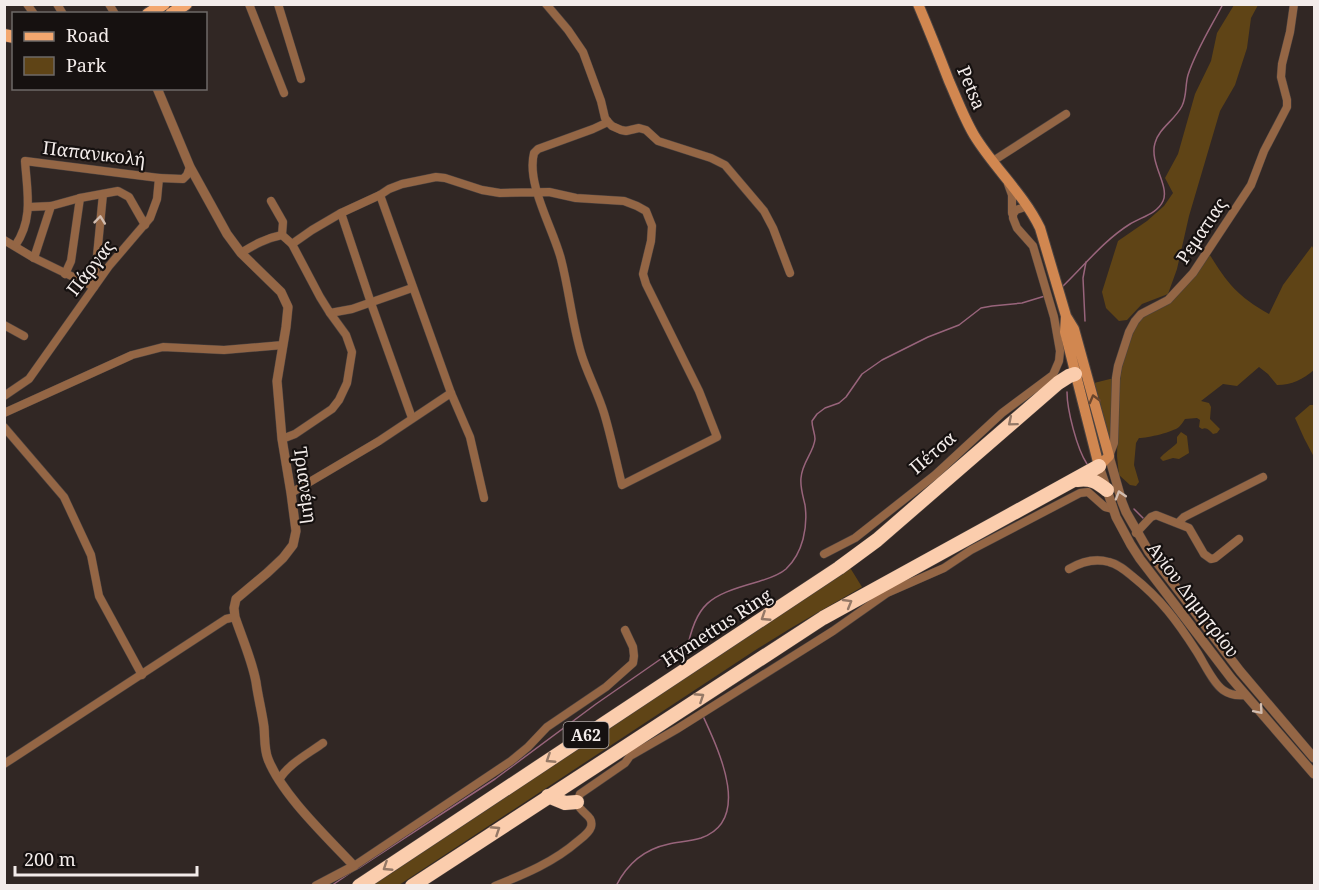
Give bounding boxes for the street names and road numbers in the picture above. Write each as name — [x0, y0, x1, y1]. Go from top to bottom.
street label: Petsa — [952, 62, 992, 113]
street label: Παπανικολή — [41, 135, 147, 171]
street label: Ρεματιας — [1170, 192, 1232, 268]
street label: Πάργας — [61, 234, 120, 300]
street label: Πέτσα — [904, 425, 961, 479]
street label: Τριανέμη — [289, 445, 323, 525]
street label: Αγίου Δημητρίου — [1143, 537, 1245, 662]
street label: Hymettus Ring — [657, 582, 776, 672]
road number: Α62 — [564, 722, 608, 748]

